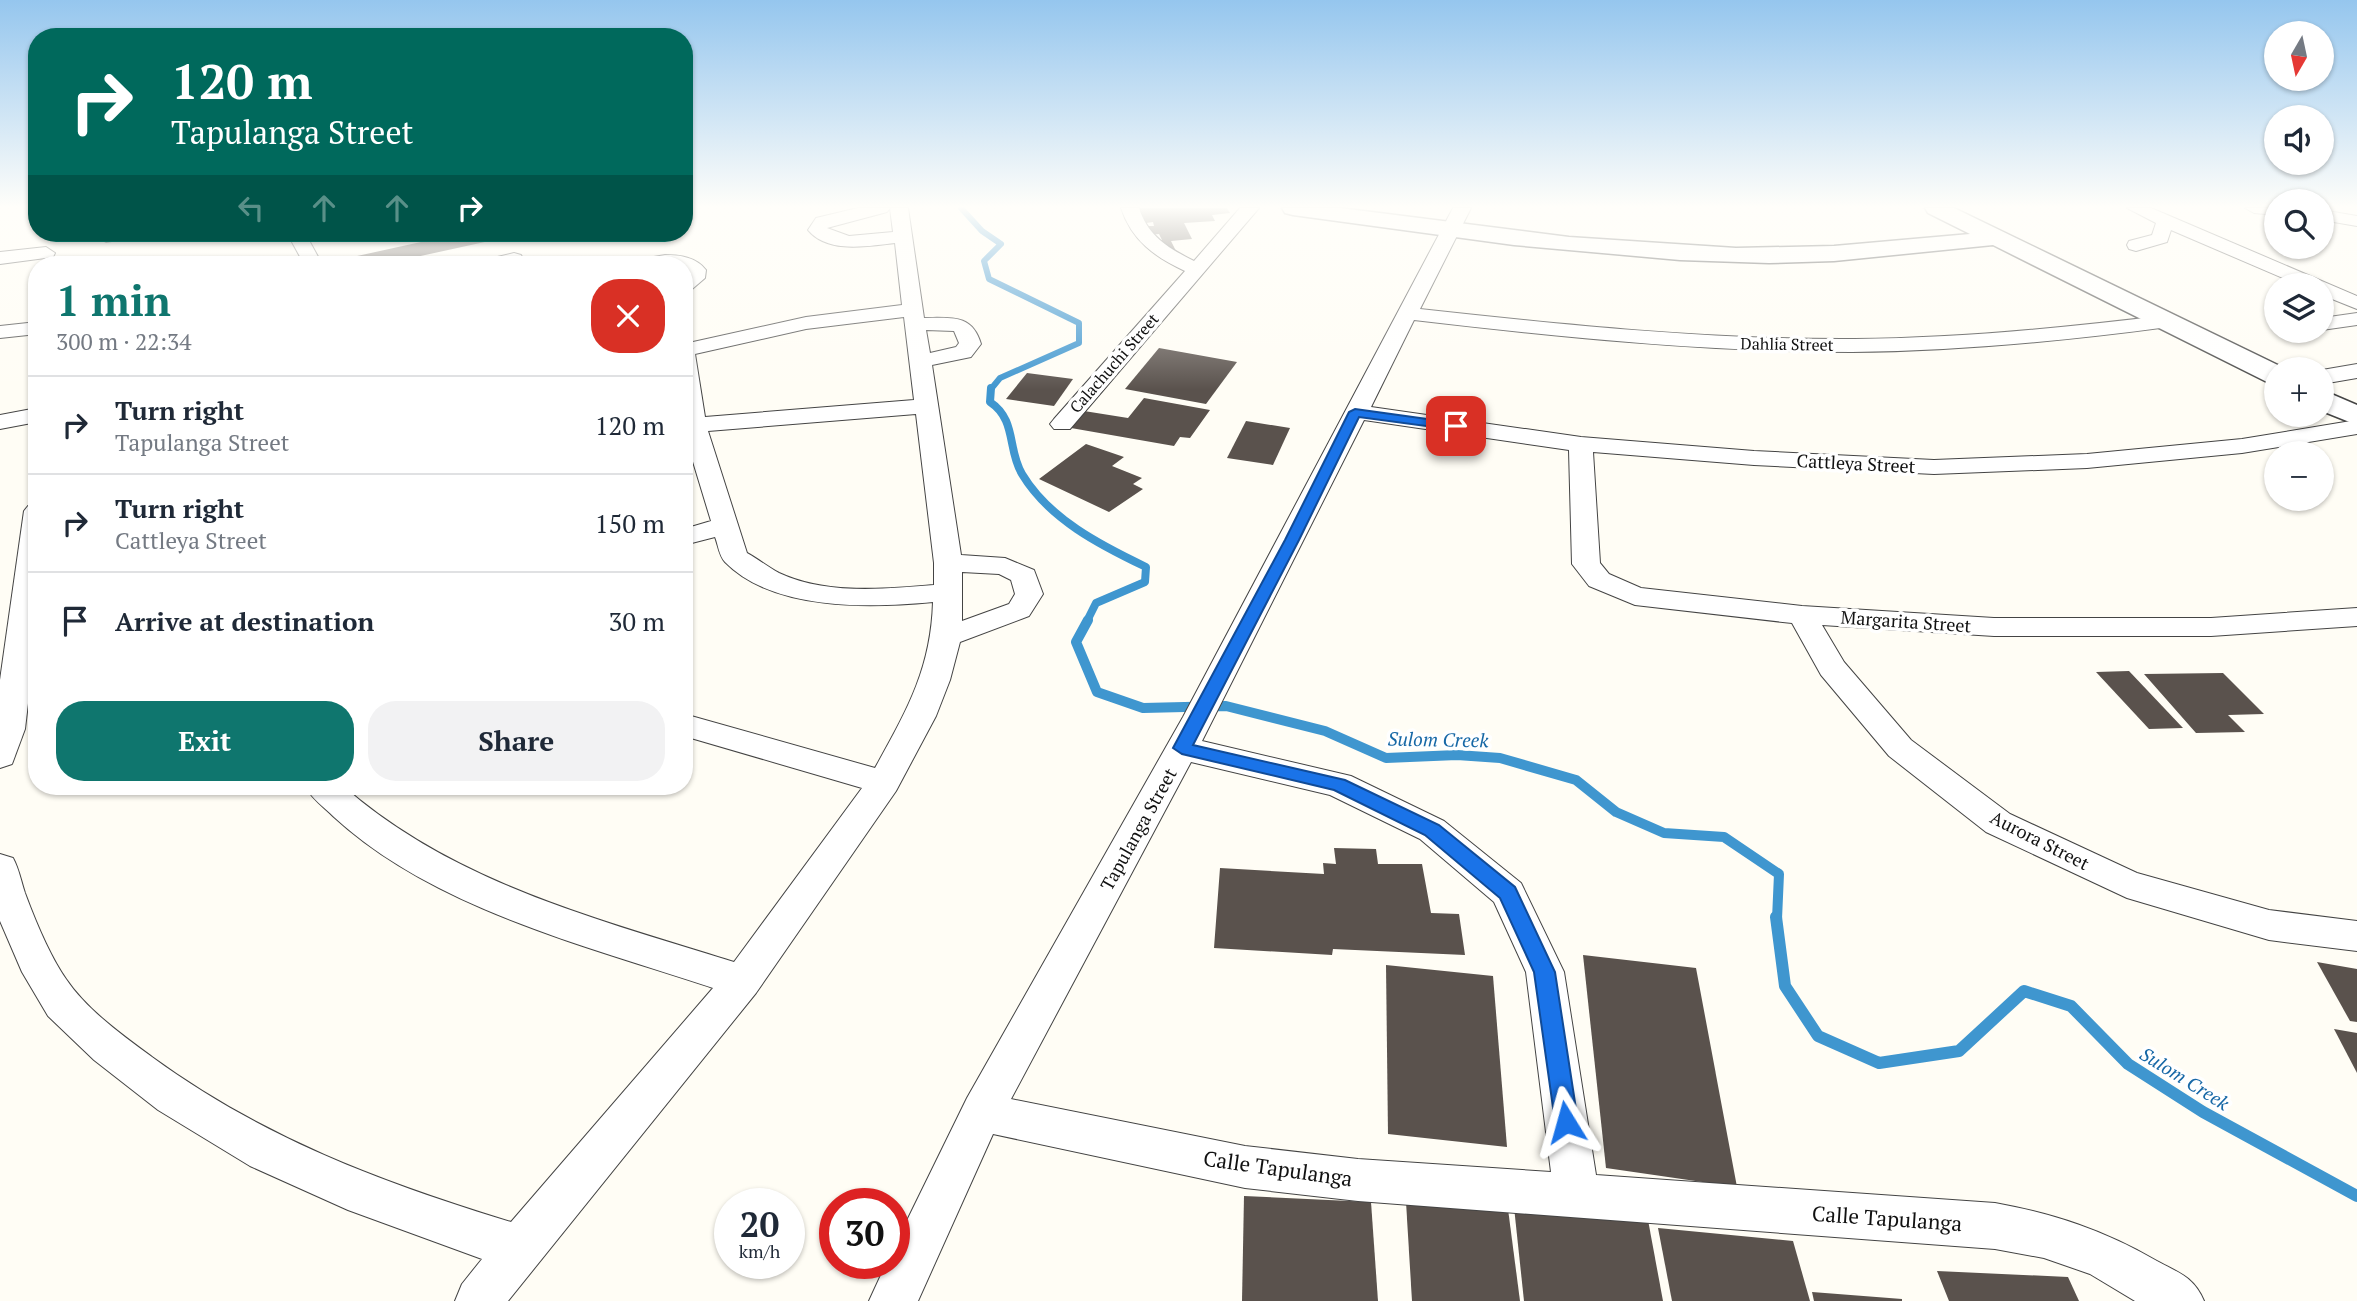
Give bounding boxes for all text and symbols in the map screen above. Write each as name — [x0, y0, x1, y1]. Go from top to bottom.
north arrow — [2264, 21, 2334, 91]
map controls — [2264, 21, 2334, 511]
text: 120 m — [171, 48, 313, 113]
icon: right — [56, 56, 147, 147]
button: sound — [2264, 105, 2334, 175]
text: Tapulanga Street — [171, 111, 413, 153]
icon: left — [232, 189, 270, 227]
icon: ahead — [305, 189, 343, 227]
icon: ahead — [378, 189, 416, 227]
icon: right — [451, 189, 489, 227]
button: search — [2264, 189, 2334, 259]
text: 1 min — [56, 272, 171, 328]
button: layers — [2264, 273, 2334, 343]
button: close — [591, 279, 665, 353]
street label: Calachuchi Street — [1065, 308, 1164, 418]
text: 300 m · 22:34 — [56, 326, 191, 357]
street label: Dahlia Street — [1740, 332, 1834, 356]
button: + — [2264, 357, 2334, 427]
text: Turn right — [115, 393, 244, 427]
pin — [1426, 396, 1486, 456]
icon: right — [56, 406, 94, 444]
icon: arrive — [1437, 407, 1475, 445]
text: 120 m — [595, 408, 665, 442]
text: Tapulanga Street — [115, 427, 289, 458]
button: − — [2264, 441, 2334, 511]
street label: Cattleya Street — [1796, 448, 1916, 478]
text: Turn right — [115, 491, 244, 525]
icon: right — [56, 504, 94, 542]
text: 150 m — [595, 506, 665, 540]
text: Cattleya Street — [115, 525, 267, 556]
icon: arrive — [56, 602, 94, 640]
text: Arrive at destination — [115, 604, 374, 638]
text: 30 m — [609, 604, 665, 638]
street label: Margarita Street — [1840, 604, 1972, 638]
button: Exit — [56, 701, 354, 781]
button: Share — [368, 701, 665, 781]
water label: Sulom Creek — [1387, 726, 1489, 752]
street label: Tapulanga Street — [1094, 763, 1182, 894]
street label: Aurora Street — [1986, 805, 2094, 875]
water label: Sulom Creek — [2136, 1041, 2235, 1116]
position arrow — [1529, 1085, 1603, 1159]
street label: Calle Tapulanga — [1202, 1144, 1355, 1192]
speed limit sign: 30 — [819, 1188, 910, 1279]
street label: Calle Tapulanga — [1811, 1199, 1963, 1237]
text: 20 — [740, 1201, 779, 1247]
text: km/h — [739, 1239, 780, 1263]

